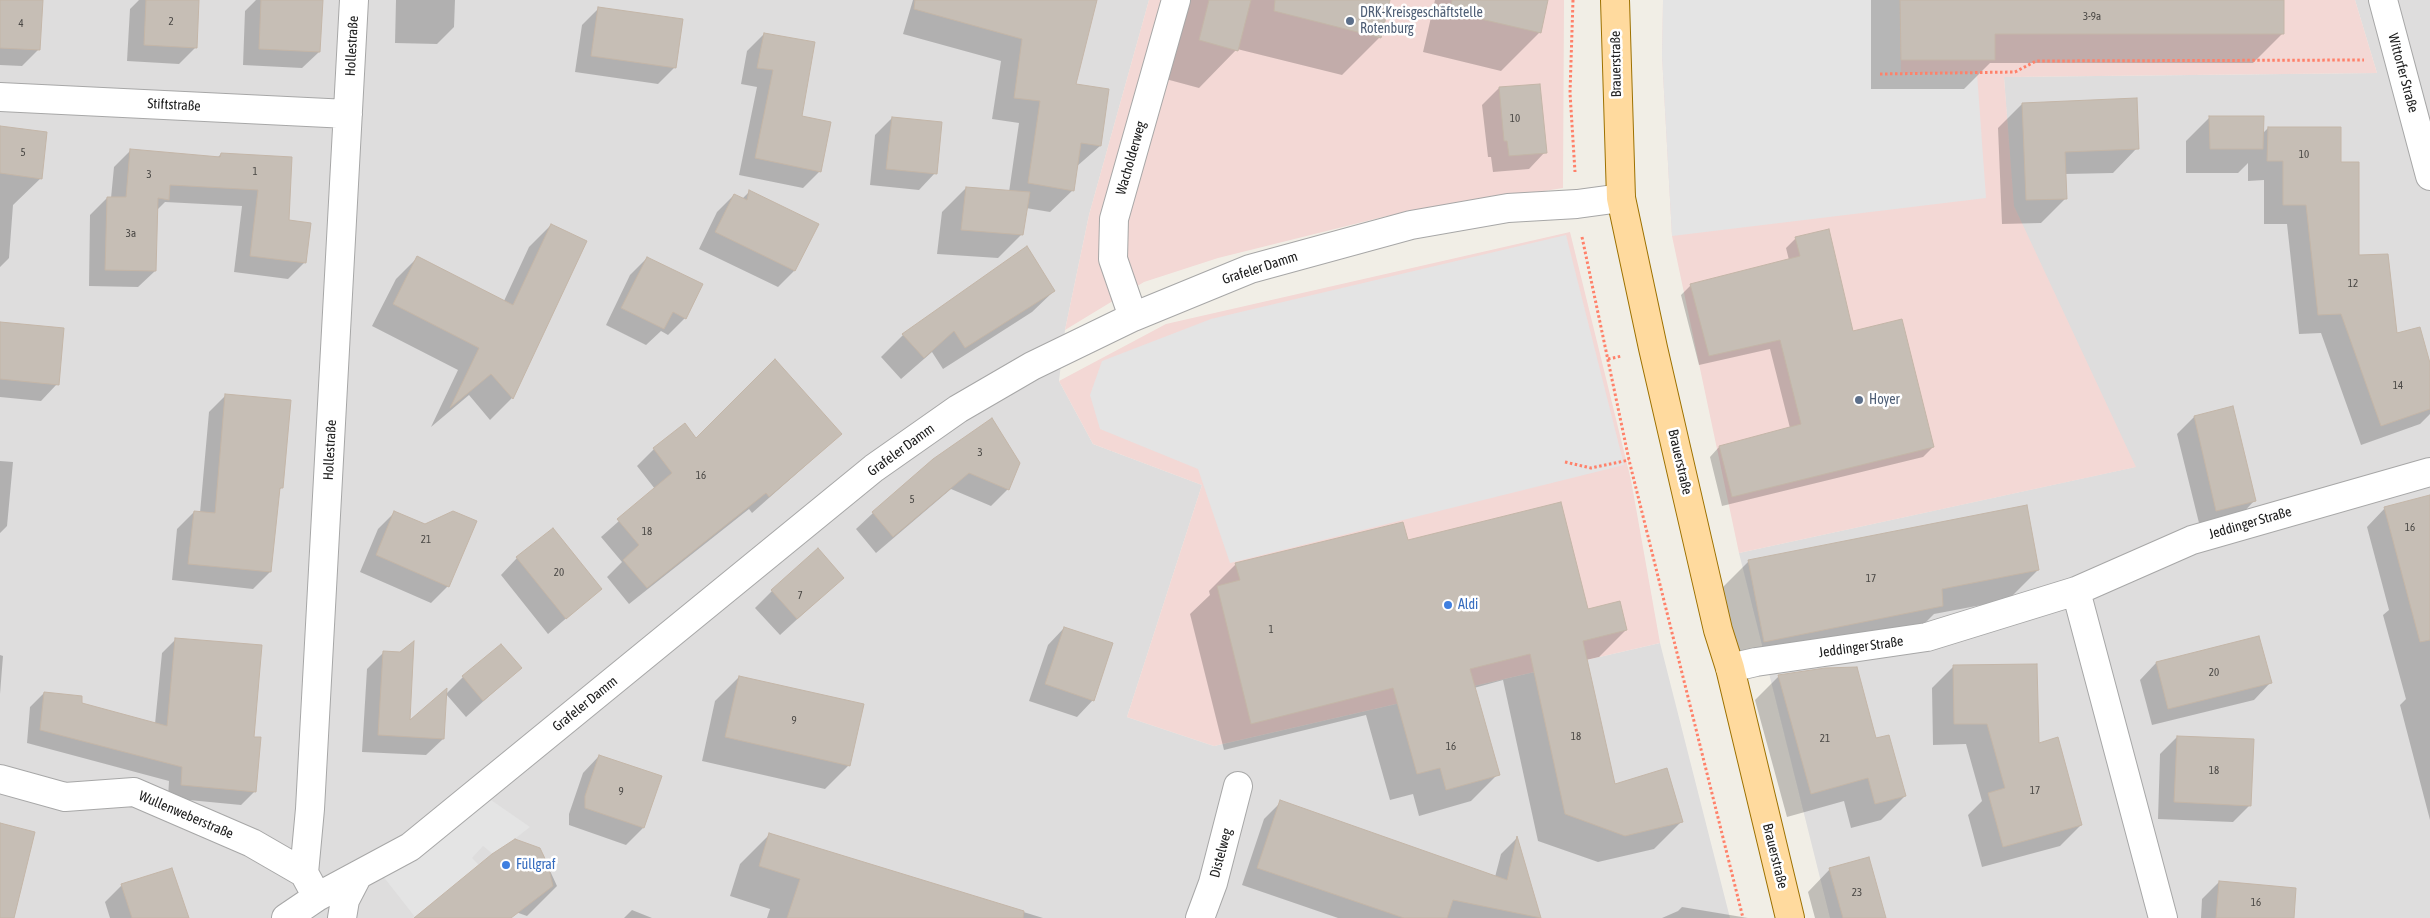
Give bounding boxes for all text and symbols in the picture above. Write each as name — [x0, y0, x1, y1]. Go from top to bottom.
place label: DRK-Kreisgeschäftstelle Rotenburg — [1360, 5, 1483, 38]
house number: 3-9a — [2083, 10, 2101, 24]
house number: 2 — [168, 15, 174, 29]
street label: Hollestraße — [342, 15, 362, 77]
marker: DRK-Kreisgeschäftstelle Rotenburg — [1344, 15, 1356, 27]
house number: 4 — [18, 17, 24, 31]
street label: Brauerstraße — [1607, 31, 1625, 97]
street label: Wittorfer Straße — [2384, 32, 2422, 114]
street label: Stiftstraße — [147, 95, 201, 115]
house number: 10 — [1510, 112, 1520, 126]
street label: Wacholderweg — [1112, 119, 1150, 197]
house number: 5 — [20, 146, 26, 160]
house number: 10 — [2299, 148, 2309, 162]
house number: 1 — [252, 165, 258, 179]
house number: 3 — [146, 168, 152, 182]
house number: 3a — [126, 227, 136, 241]
street label: Grafeler Damm — [1220, 248, 1300, 288]
house number: 12 — [2348, 277, 2358, 291]
house number: 14 — [2393, 379, 2403, 393]
place label: Hoyer — [1869, 392, 1900, 408]
marker: Hoyer — [1853, 394, 1865, 406]
street label: Hollestraße — [320, 419, 340, 481]
street label: Grafeler Damm — [864, 420, 938, 480]
street label: Brauerstraße — [1664, 428, 1696, 496]
house number: 3 — [977, 446, 983, 460]
house number: 16 — [696, 469, 706, 483]
house number: 5 — [909, 493, 915, 507]
street label: Jeddinger Straße — [2207, 503, 2293, 543]
house number: 16 — [2405, 521, 2415, 535]
house number: 18 — [642, 525, 652, 539]
house number: 21 — [421, 533, 431, 547]
house number: 20 — [554, 566, 564, 580]
house number: 17 — [1866, 572, 1876, 586]
house number: 7 — [797, 589, 803, 603]
place label: Aldi — [1458, 597, 1478, 613]
marker: Aldi — [1442, 599, 1454, 611]
house number: 1 — [1268, 623, 1274, 637]
street label: Jeddinger Straße — [1818, 633, 1904, 661]
house number: 20 — [2209, 666, 2219, 680]
street label: Grafeler Damm — [549, 673, 621, 735]
house number: 9 — [791, 714, 797, 728]
house number: 18 — [1571, 730, 1581, 744]
house number: 21 — [1820, 732, 1830, 746]
house number: 16 — [1446, 740, 1456, 754]
house number: 18 — [2209, 764, 2219, 778]
house number: 17 — [2030, 784, 2040, 798]
house number: 9 — [618, 785, 624, 799]
street label: Wullenweberstraße — [136, 788, 236, 842]
street label: Brauerstraße — [1759, 822, 1791, 890]
street label: Distelweg — [1206, 826, 1236, 880]
place label: Füllgraf — [516, 857, 556, 873]
marker: Füllgraf — [500, 859, 512, 871]
house number: 23 — [1852, 886, 1862, 900]
house number: 16 — [2251, 896, 2261, 910]

